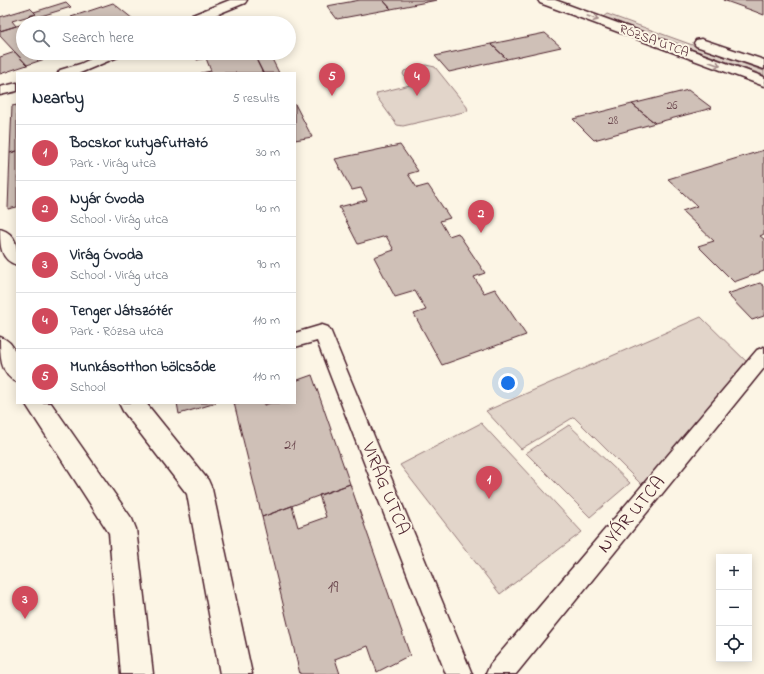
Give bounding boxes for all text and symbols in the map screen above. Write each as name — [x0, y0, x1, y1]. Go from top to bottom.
one-way arrow — [587, 15, 599, 23]
search box — [16, 16, 296, 60]
street label: RÓZSA UTCA — [616, 20, 692, 62]
icon: search — [30, 27, 52, 49]
text: Search here — [62, 27, 134, 49]
one-way arrow — [709, 60, 721, 68]
pin: 5 — [319, 63, 345, 96]
pin: 4 — [404, 63, 430, 96]
text: Nearby — [32, 86, 84, 111]
text: 5 results — [232, 89, 280, 108]
house number: 26 — [666, 97, 678, 115]
house number: 28 — [608, 112, 619, 130]
text: Bocskor kutyafuttató — [70, 132, 208, 154]
text: 1 — [43, 143, 47, 162]
text: 30 m — [256, 143, 280, 162]
text: Park · Virág utca — [70, 154, 156, 173]
text: Nyár Óvoda — [70, 188, 144, 210]
text: 2 — [42, 199, 48, 218]
text: 40 m — [256, 199, 280, 218]
pin: 2 — [468, 200, 494, 233]
text: School · Virág utca — [70, 210, 168, 229]
text: Virág Óvoda — [70, 244, 143, 266]
text: 3 — [42, 255, 48, 274]
text: 90 m — [257, 255, 280, 274]
text: School · Virág utca — [70, 266, 168, 285]
text: Tenger Játszótér — [70, 300, 173, 322]
text: 4 — [42, 311, 48, 330]
text: 110 m — [253, 311, 280, 330]
text: Park · Rózsa utca — [70, 322, 164, 341]
text: Munkásotthon bölcsőde — [70, 356, 216, 378]
text: 5 — [41, 367, 49, 386]
text: 110 m — [253, 367, 280, 386]
your location — [498, 373, 518, 393]
text: School — [70, 378, 106, 397]
house number: 21 — [284, 435, 296, 456]
street label: VIRÁG UTCA — [354, 438, 417, 539]
pin: 1 — [476, 466, 502, 499]
street label: NYÁR UTCA — [591, 470, 672, 560]
map controls — [716, 554, 752, 662]
button: + — [716, 554, 752, 590]
house number: 19 — [328, 575, 338, 600]
pin: 3 — [12, 586, 38, 619]
button: − — [716, 590, 752, 626]
button: locate — [716, 626, 752, 662]

